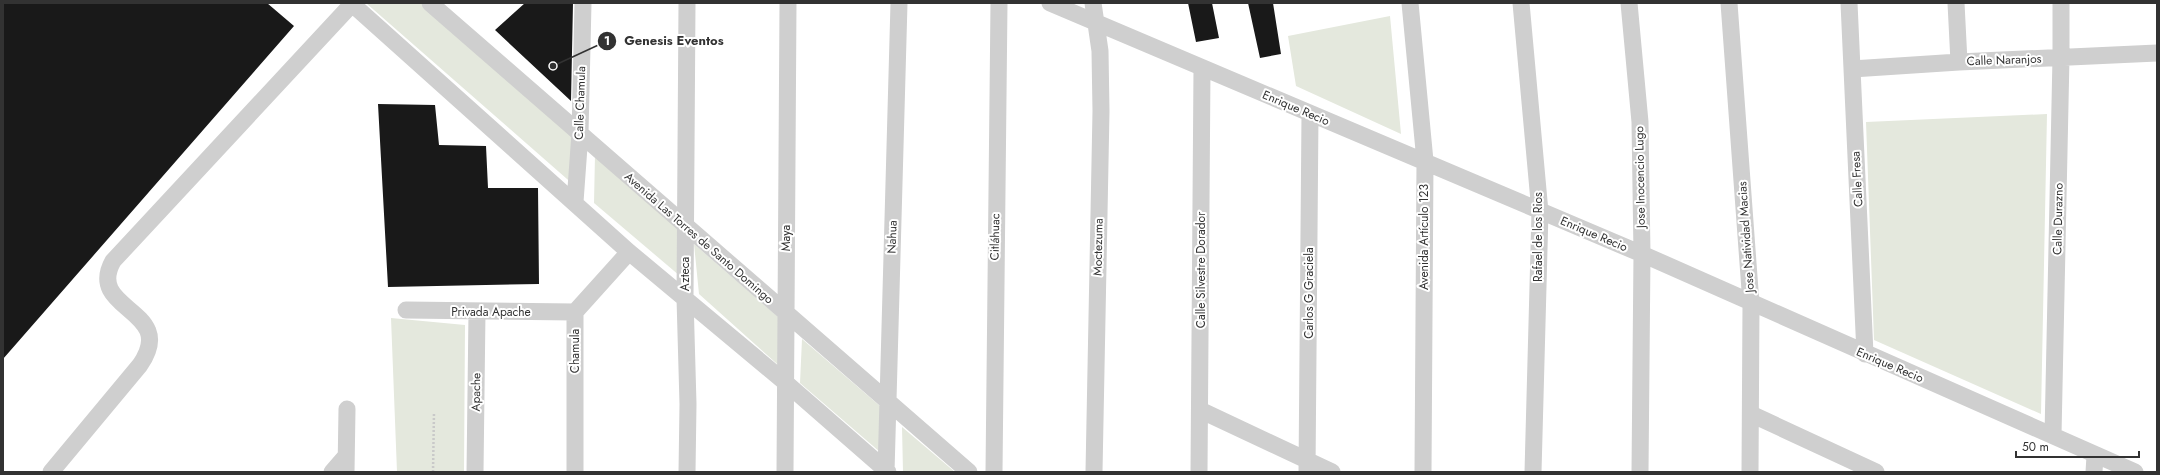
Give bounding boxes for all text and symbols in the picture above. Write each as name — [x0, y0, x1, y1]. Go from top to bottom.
callout: Genesis Eventos — [597, 28, 732, 53]
text: Genesis Eventos — [624, 31, 724, 50]
text: 1 — [604, 32, 610, 50]
street label: Calle Naranjos — [1966, 50, 2042, 70]
street label: Calle Chamula — [570, 66, 590, 140]
street label: Enrique Recio — [1260, 86, 1333, 130]
street label: Jose Inocencio Lugo — [1630, 125, 1650, 230]
street label: Calle Fresa — [1847, 150, 1867, 207]
street label: Avenida Las Torres de Santo Domingo — [620, 168, 778, 308]
street label: Jose Natividad Macias — [1733, 181, 1759, 295]
street label: Calle Durazno — [2048, 182, 2068, 255]
street label: Avenida Artículo 123 — [1415, 184, 1433, 290]
street label: Rafael de los Rios — [1529, 192, 1547, 282]
street label: Calle Silvestre Dorador — [1192, 211, 1210, 328]
street label: Enrique Recio — [1558, 212, 1631, 256]
street label: Citláhuac — [986, 213, 1004, 261]
street label: Moctezuma — [1088, 218, 1108, 276]
street label: Nahua — [882, 220, 902, 254]
street label: Maya — [777, 225, 795, 251]
street label: Carlos G Graciela — [1300, 247, 1318, 339]
street label: Azteca — [676, 256, 694, 291]
street label: Privada Apache — [451, 303, 531, 321]
street label: Chamula — [566, 329, 584, 373]
street label: Enrique Recio — [1854, 343, 1927, 387]
street label: Apache — [467, 372, 485, 412]
scale bar — [2016, 433, 2139, 459]
text: 50 m — [2022, 438, 2049, 456]

